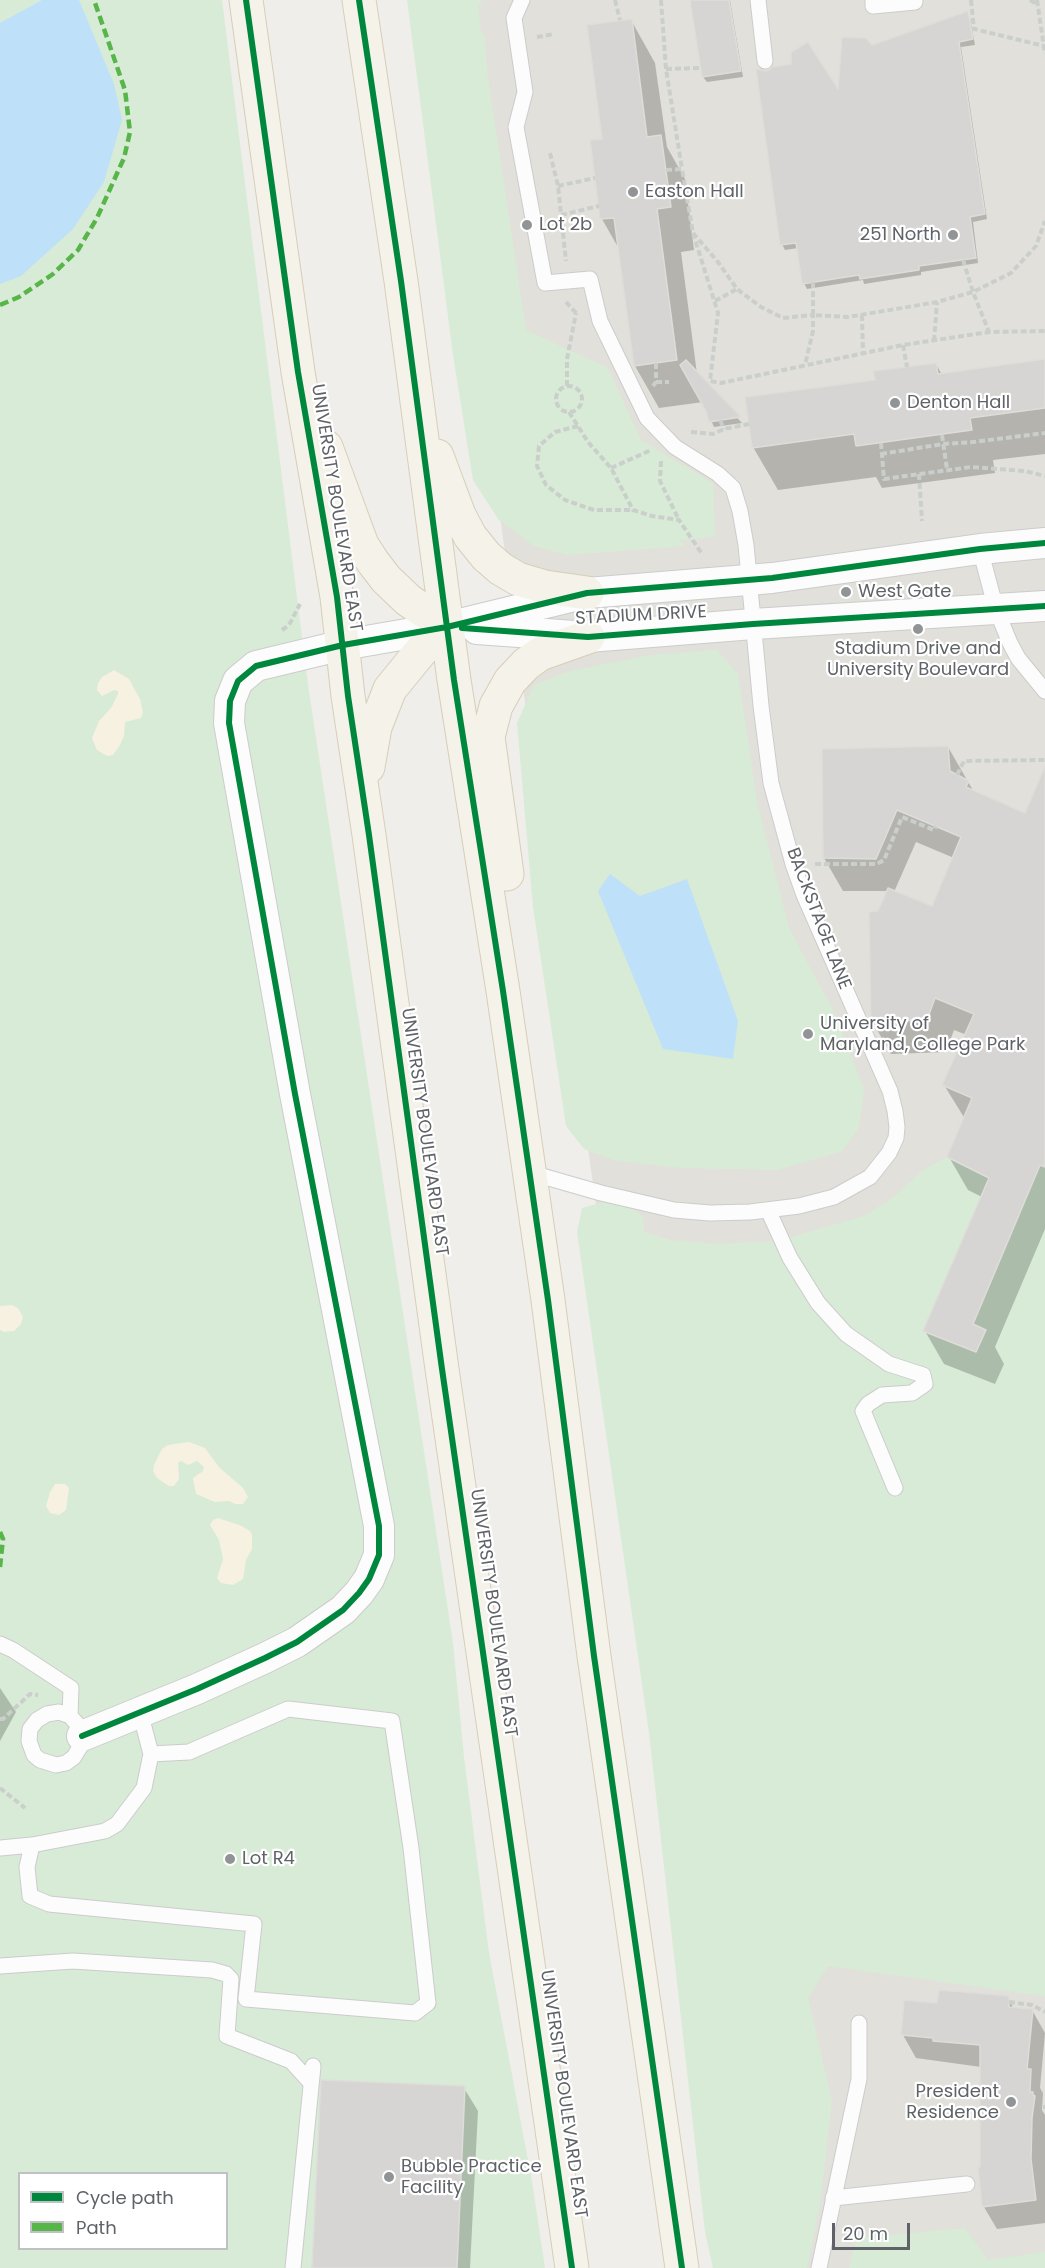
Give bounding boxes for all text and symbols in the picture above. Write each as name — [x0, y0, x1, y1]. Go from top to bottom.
place label: Easton Hall — [645, 181, 744, 203]
marker: Easton Hall — [626, 185, 640, 199]
place label: Lot 2b — [539, 214, 592, 236]
marker: Lot 2b — [520, 218, 534, 232]
place label: 251 North — [860, 224, 941, 246]
marker: 251 North — [946, 228, 960, 242]
street label: UNIVERSITY BOULEVARD EAST — [306, 383, 366, 633]
place label: Denton Hall — [907, 392, 1010, 414]
marker: Denton Hall — [888, 396, 902, 410]
place label: West Gate — [858, 581, 951, 603]
marker: West Gate — [839, 585, 853, 599]
street label: STADIUM DRIVE — [575, 602, 707, 630]
marker: Stadium Drive and University Boulevard — [911, 622, 925, 636]
place label: Stadium Drive and University Boulevard — [827, 638, 1009, 680]
street label: BACKSTAGE LANE — [781, 845, 855, 993]
street label: UNIVERSITY BOULEVARD EAST — [396, 1007, 452, 1257]
place label: University of Maryland, College Park — [820, 1013, 1025, 1056]
marker: University of Maryland, College Park — [801, 1027, 815, 1041]
street label: UNIVERSITY BOULEVARD EAST — [465, 1488, 521, 1738]
place label: Lot R4 — [242, 1848, 295, 1870]
marker: Lot R4 — [223, 1852, 237, 1866]
street label: UNIVERSITY BOULEVARD EAST — [535, 1969, 591, 2219]
place label: President Residence — [906, 2081, 999, 2124]
marker: President Residence — [1004, 2095, 1018, 2109]
place label: Bubble Practice Facility — [401, 2156, 542, 2198]
marker: Bubble Practice Facility — [382, 2170, 396, 2184]
legend — [18, 2172, 228, 2250]
text: Cycle path — [76, 2185, 174, 2210]
scale bar — [835, 2211, 913, 2249]
text: Path — [76, 2215, 117, 2240]
text: 20 m — [843, 2221, 888, 2246]

